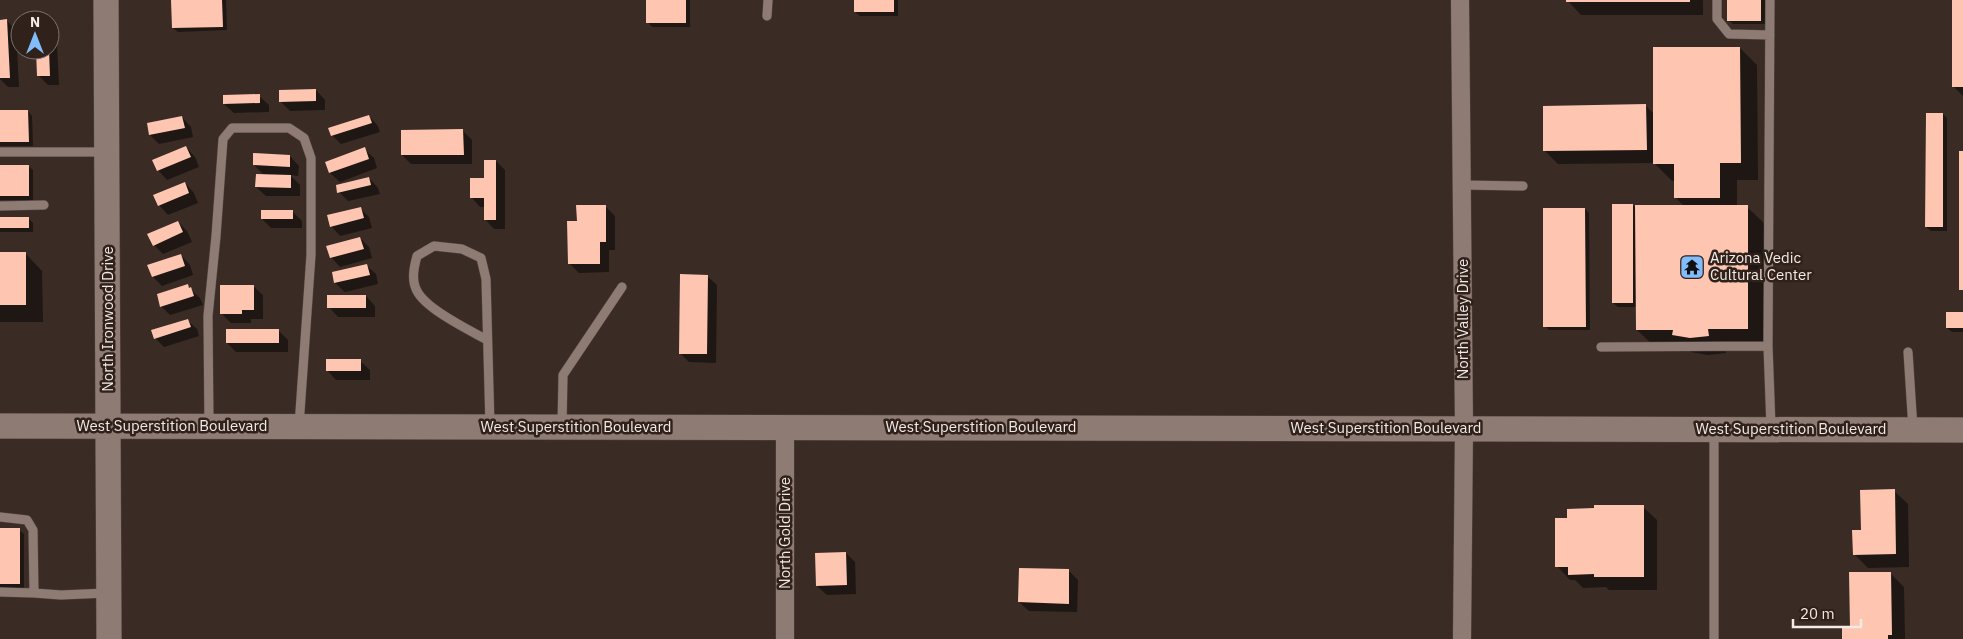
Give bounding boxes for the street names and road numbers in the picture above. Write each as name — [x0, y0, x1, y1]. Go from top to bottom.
street label: North Ironwood Drive — [98, 246, 117, 392]
street label: North Valley Drive — [1453, 259, 1472, 379]
street label: West Superstition Boulevard — [76, 416, 268, 435]
street label: West Superstition Boulevard — [480, 417, 672, 436]
street label: West Superstition Boulevard — [885, 417, 1077, 436]
street label: West Superstition Boulevard — [1290, 418, 1482, 437]
street label: West Superstition Boulevard — [1695, 419, 1887, 438]
street label: North Gold Drive — [775, 477, 794, 589]

